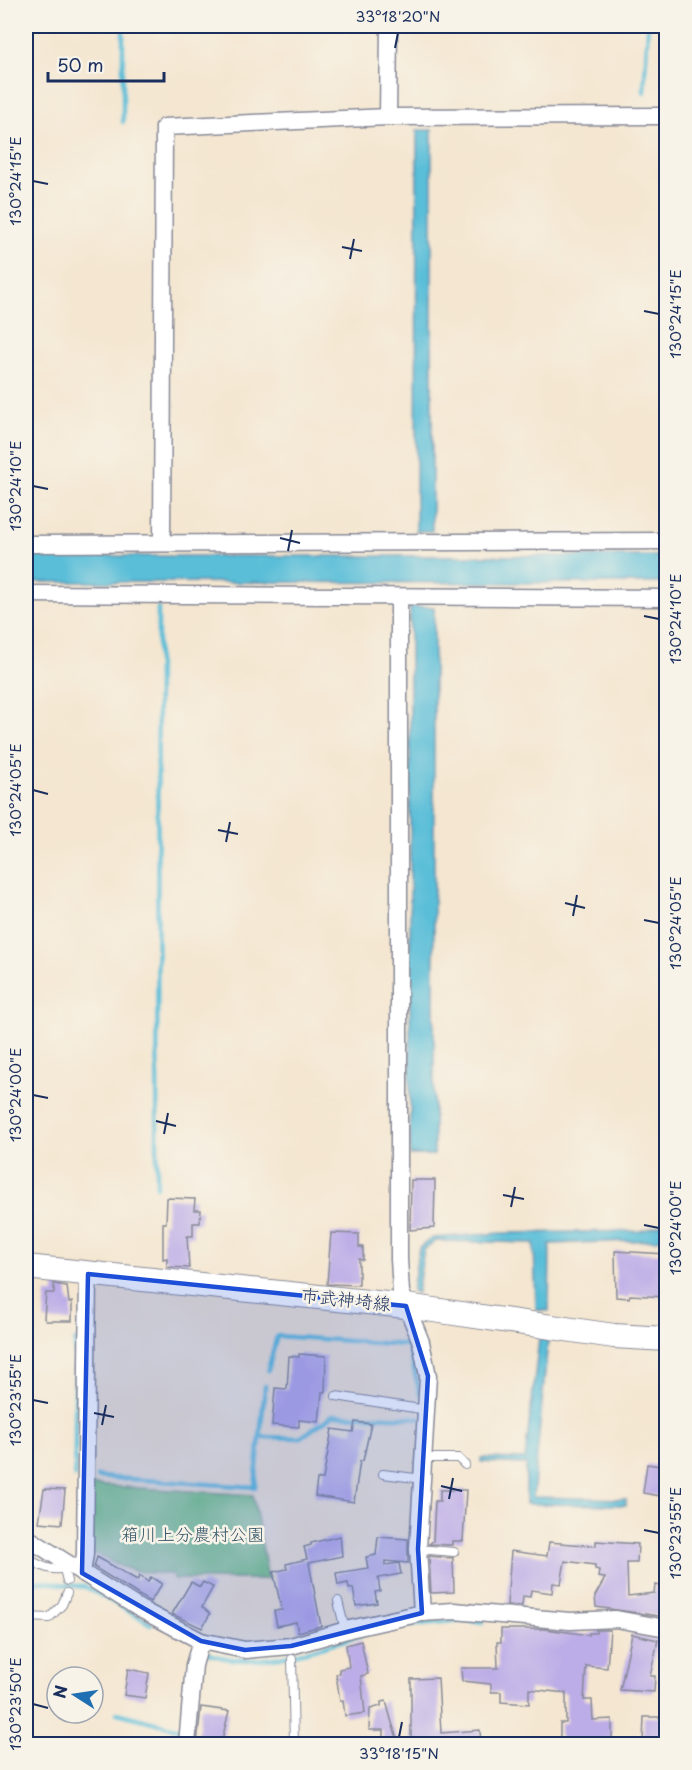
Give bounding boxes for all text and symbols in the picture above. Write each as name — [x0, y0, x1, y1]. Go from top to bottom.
text: 33°18'20"N — [356, 4, 440, 27]
scale bar — [48, 45, 164, 83]
text: 50 m — [57, 51, 104, 78]
text: 130°24'15"E — [3, 136, 26, 226]
text: 130°24'15"E — [663, 269, 686, 359]
text: 130°24'10"E — [3, 441, 26, 531]
text: 130°24'10"E — [663, 574, 686, 664]
text: 130°24'05"E — [3, 743, 26, 837]
text: 130°24'05"E — [663, 876, 686, 970]
text: 130°24'00"E — [3, 1048, 26, 1142]
text: 130°24'00"E — [663, 1181, 686, 1275]
street label: 市武神埼線 — [300, 1280, 392, 1317]
text: 130°23'55"E — [3, 1354, 26, 1446]
text: 130°23'55"E — [663, 1487, 686, 1579]
park label: 箱川上分農村公園 — [121, 1520, 265, 1547]
text: 130°23'50"E — [3, 1657, 26, 1751]
north arrow — [45, 1665, 105, 1725]
text: N — [46, 1683, 72, 1700]
text: 33°18'15"N — [359, 1741, 439, 1764]

